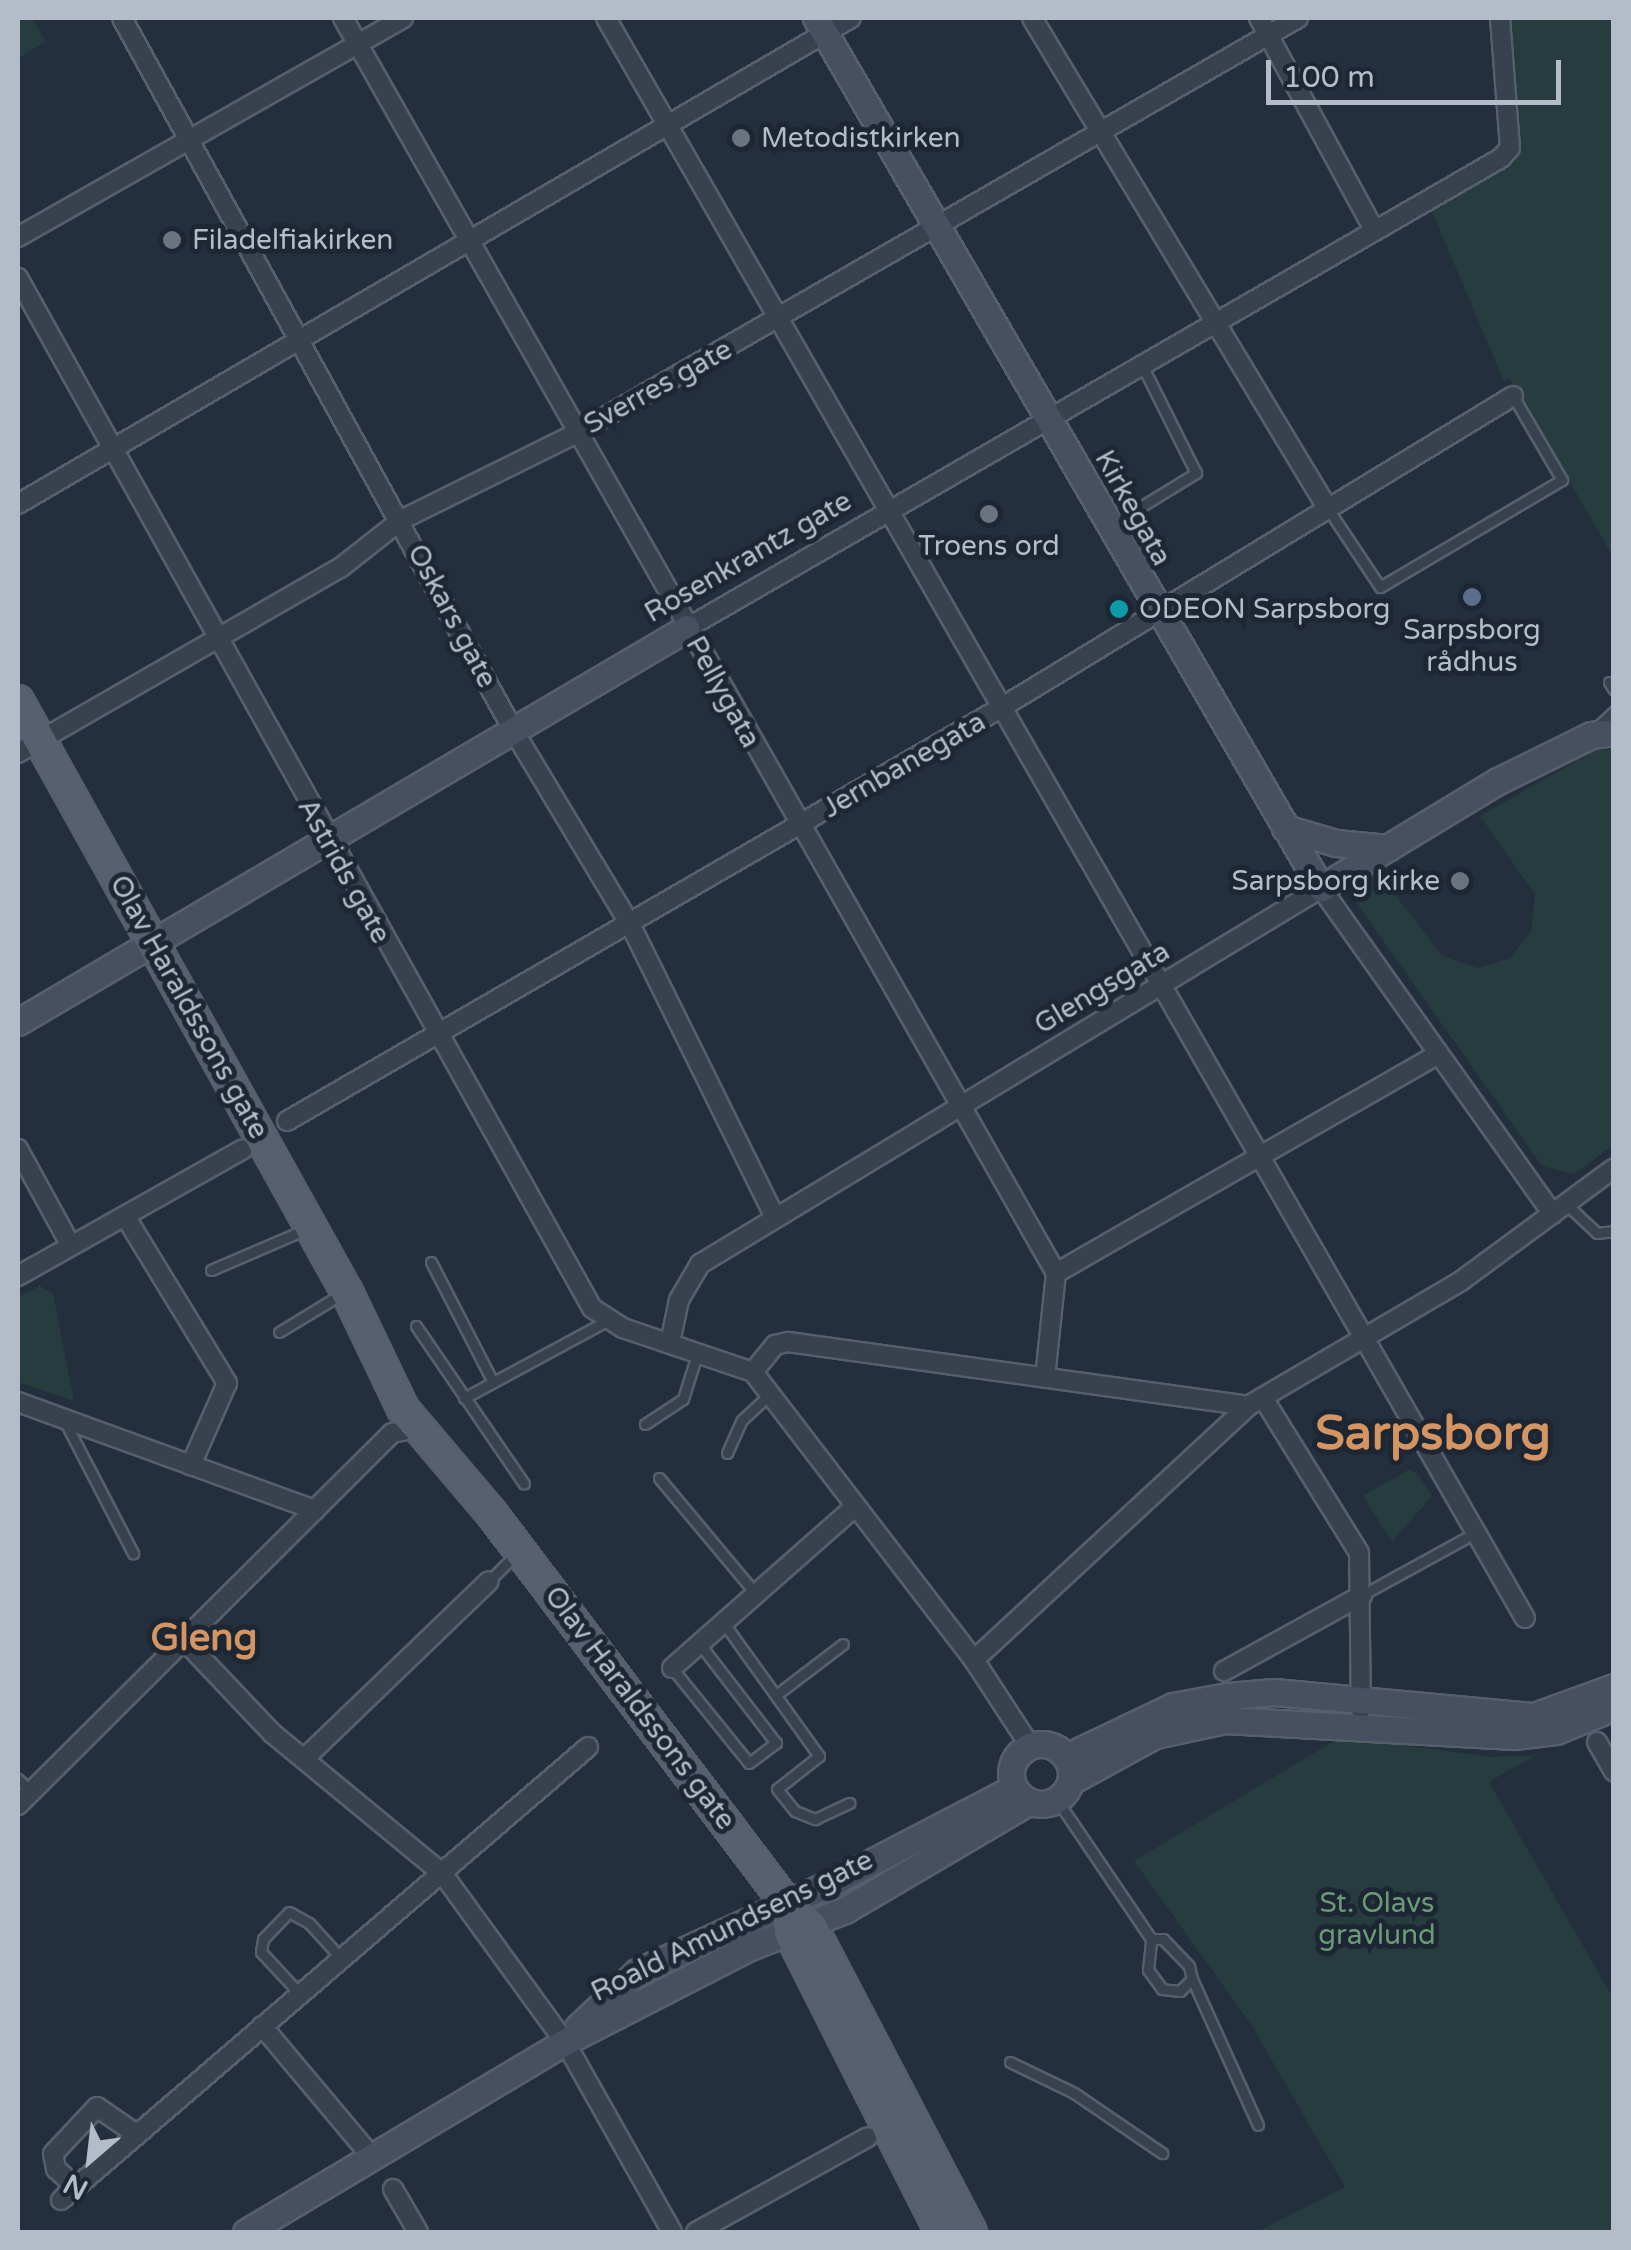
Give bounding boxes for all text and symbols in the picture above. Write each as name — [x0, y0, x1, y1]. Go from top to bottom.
scale bar — [1271, 40, 1566, 102]
text: 100 m — [1283, 59, 1375, 96]
place label: Metodistkirken — [761, 121, 961, 155]
marker: Metodistkirken — [730, 127, 752, 149]
place label: Filadelfiakirken — [192, 223, 393, 257]
marker: Filadelfiakirken — [161, 229, 183, 251]
street label: Sverres gate — [578, 333, 738, 441]
street label: Kirkegata — [1088, 444, 1178, 572]
street label: Rosenkrantz gate — [639, 484, 857, 630]
marker: Troens ord — [978, 503, 1000, 525]
place label: Troens ord — [918, 529, 1060, 563]
street label: Oskars gate — [400, 539, 504, 693]
marker: Sarpsborg rådhus — [1461, 586, 1483, 608]
place label: ODEON Sarpsborg — [1139, 592, 1390, 626]
marker: ODEON Sarpsborg — [1108, 598, 1130, 620]
place label: Sarpsborg rådhus — [1403, 613, 1541, 679]
street label: Pellygata — [679, 630, 767, 754]
street label: Jernbanegata — [817, 705, 991, 825]
street label: Astrids gate — [290, 793, 398, 949]
place label: Sarpsborg kirke — [1231, 864, 1440, 898]
street label: Olav Haraldssons gate — [103, 869, 275, 1145]
marker: Sarpsborg kirke — [1449, 870, 1471, 892]
street label: Glengsgata — [1028, 935, 1176, 1041]
district label: Sarpsborg — [1315, 1406, 1551, 1464]
street label: Olav Haraldssons gate — [537, 1580, 743, 1836]
district label: Gleng — [151, 1616, 257, 1662]
street label: Roald Amundsens gate — [586, 1843, 878, 2009]
park label: St. Olavs gravlund — [1318, 1886, 1436, 1952]
north arrow — [40, 2110, 140, 2210]
text: N — [58, 2166, 94, 2207]

